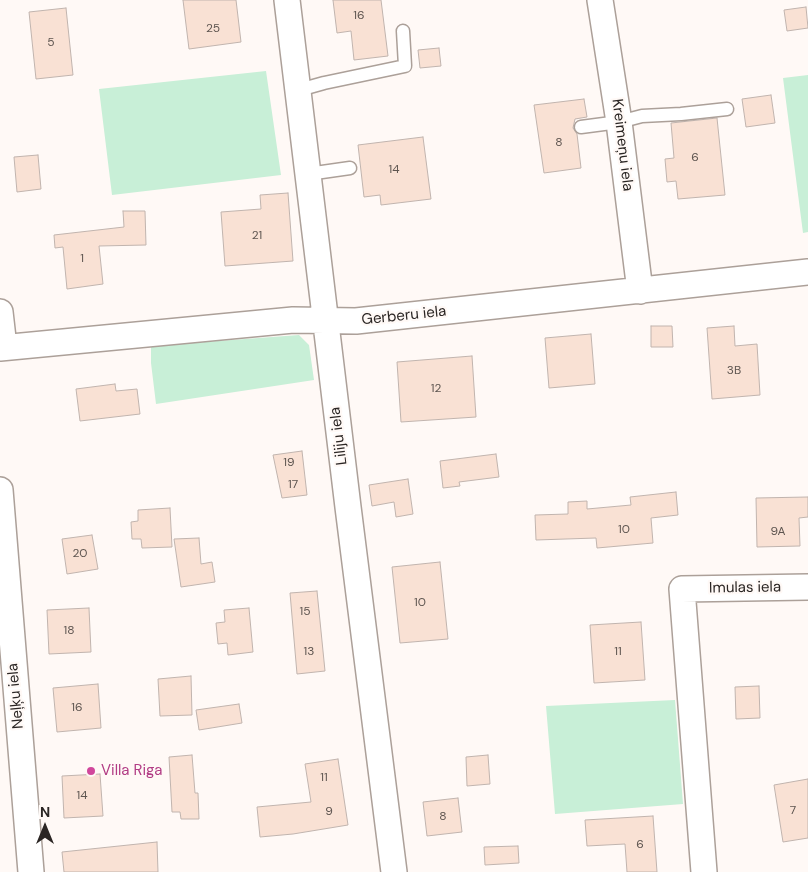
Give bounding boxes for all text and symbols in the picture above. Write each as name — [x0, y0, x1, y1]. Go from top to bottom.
house number: 16 — [353, 9, 365, 23]
house number: 25 — [206, 22, 220, 36]
house number: 5 — [47, 36, 55, 50]
street label: Kreimeņu iela — [607, 98, 637, 192]
house number: 8 — [555, 136, 563, 150]
house number: 6 — [691, 151, 699, 165]
house number: 14 — [388, 163, 400, 177]
house number: 21 — [252, 229, 262, 243]
house number: 1 — [80, 252, 84, 266]
street label: Gerberu iela — [361, 303, 447, 329]
house number: 3B — [727, 364, 741, 378]
house number: 12 — [431, 382, 441, 396]
street label: Liliju iela — [327, 406, 351, 466]
house number: 19 — [283, 456, 295, 470]
house number: 17 — [288, 478, 298, 492]
house number: 10 — [618, 523, 630, 537]
house number: 9A — [771, 525, 785, 539]
house number: 20 — [73, 547, 87, 561]
street label: Imulas iela — [709, 578, 781, 598]
house number: 10 — [414, 596, 426, 610]
house number: 15 — [299, 605, 311, 619]
house number: 18 — [63, 624, 75, 638]
house number: 13 — [304, 645, 314, 659]
house number: 11 — [614, 645, 622, 659]
street label: Neļķu iela — [4, 662, 28, 730]
house number: 16 — [71, 701, 83, 715]
place label: Villa Riga — [101, 762, 163, 780]
marker: Villa Riga — [85, 765, 97, 777]
house number: 11 — [320, 771, 328, 785]
house number: 14 — [76, 789, 88, 803]
north arrow — [20, 802, 70, 852]
text: N — [40, 803, 50, 821]
house number: 7 — [790, 804, 796, 818]
house number: 9 — [325, 805, 333, 819]
house number: 8 — [439, 810, 447, 824]
house number: 6 — [636, 838, 644, 852]

